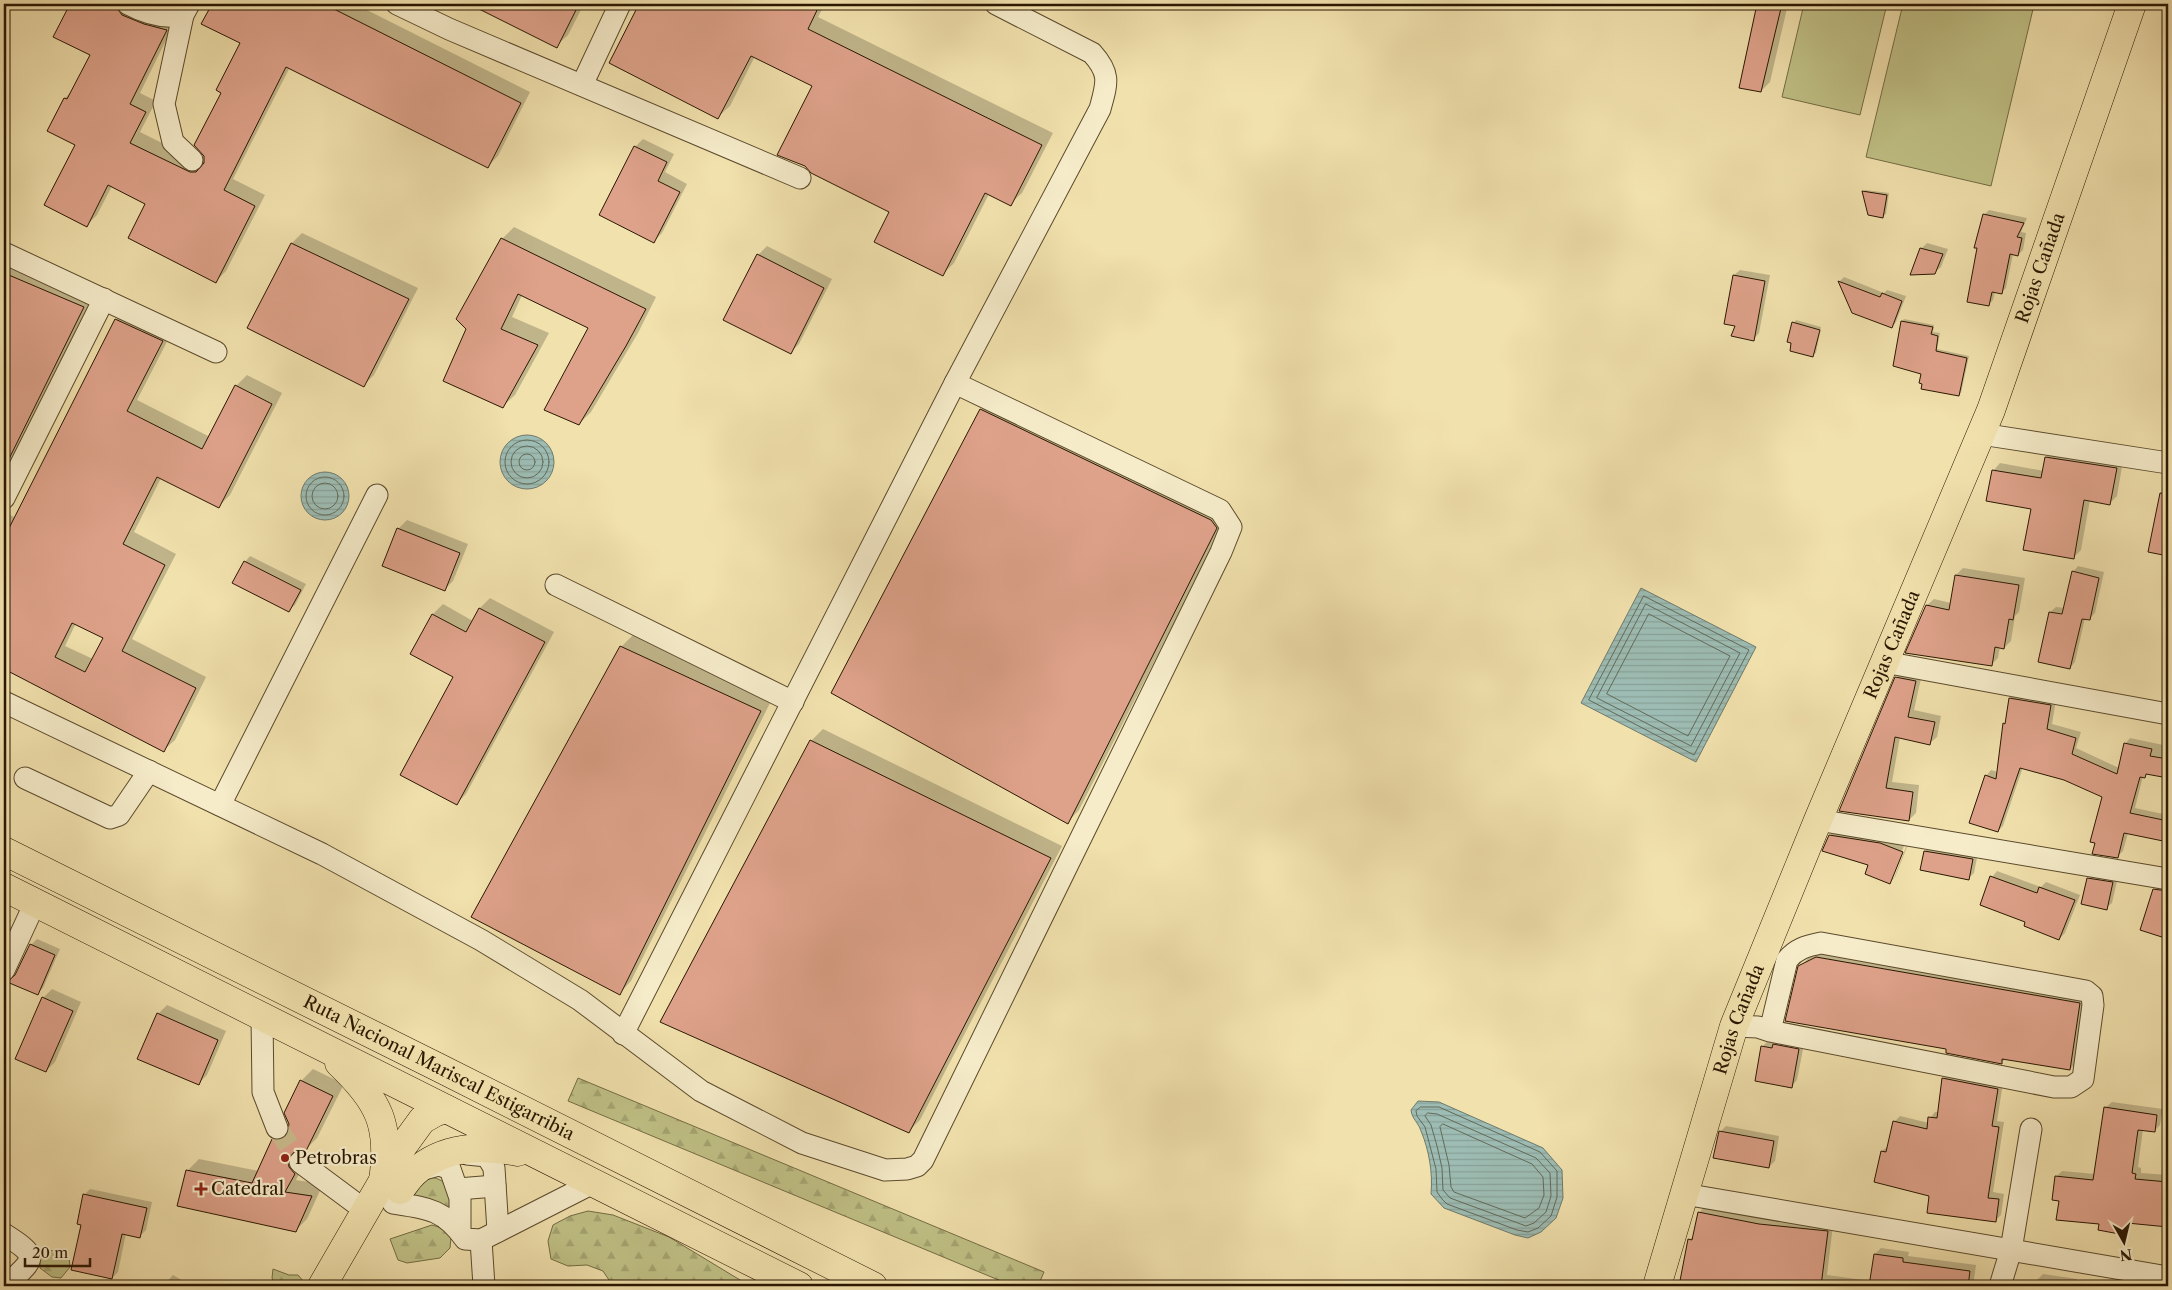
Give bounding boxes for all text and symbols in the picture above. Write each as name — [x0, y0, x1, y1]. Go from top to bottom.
street label: Rojas Cañada — [2011, 209, 2070, 326]
street label: Rojas Cañada — [1859, 587, 1925, 702]
street label: Rojas Cañada — [1709, 961, 1769, 1077]
street label: Ruta Nacional Mariscal Estigarribia — [300, 991, 579, 1145]
place label: Petrobras — [295, 1147, 377, 1169]
marker: Petrobras — [279, 1152, 291, 1164]
place label: Catedral — [211, 1178, 284, 1200]
marker: Catedral — [195, 1183, 207, 1195]
north arrow — [2100, 1218, 2150, 1268]
scale bar — [25, 1235, 90, 1267]
text: 20 m — [32, 1243, 68, 1262]
text: N — [2119, 1245, 2133, 1265]

